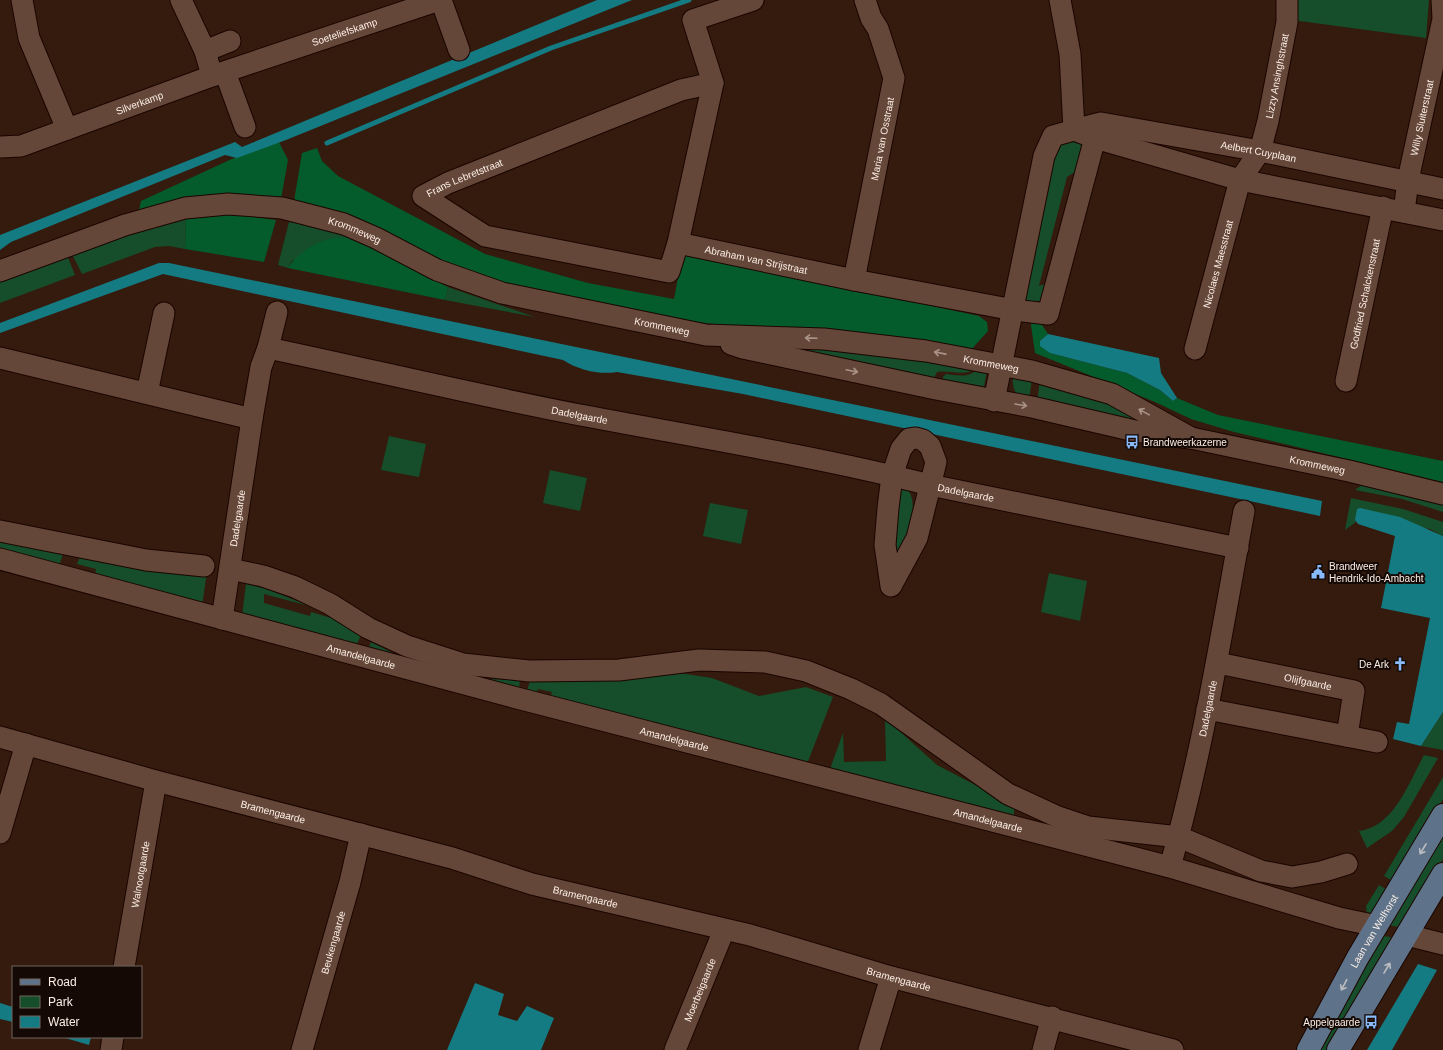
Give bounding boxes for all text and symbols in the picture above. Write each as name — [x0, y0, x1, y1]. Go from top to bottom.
street label: Soeteliefskamp — [310, 15, 379, 48]
street label: Lizzy Ansinghstraat — [1263, 32, 1290, 119]
street label: Willy Sluiterstraat — [1408, 79, 1435, 157]
street label: Silverkamp — [114, 89, 165, 116]
street label: Maria van Osstraat — [868, 96, 896, 181]
street label: Aelbert Cuyplaan — [1220, 139, 1297, 164]
street label: Frans Lebretstraat — [424, 156, 504, 199]
street label: Krommeweg — [327, 215, 383, 245]
street label: Nicolaes Maesstraat — [1201, 219, 1235, 309]
street label: Godfried Schalckenstraat — [1347, 238, 1382, 350]
street label: Abraham van Strijstraat — [704, 243, 809, 276]
street label: Krommeweg — [633, 315, 691, 337]
one-way arrow — [805, 335, 818, 342]
one-way arrow — [934, 349, 947, 357]
street label: Krommeweg — [962, 353, 1020, 374]
one-way arrow — [845, 368, 858, 376]
one-way arrow — [1014, 401, 1027, 409]
street label: Dadelgaarde — [550, 404, 609, 426]
one-way arrow — [1138, 408, 1150, 416]
bus stop icon: Brandweerkazerne — [1124, 434, 1140, 450]
place label: Brandweerkazerne — [1143, 437, 1227, 448]
street label: Krommeweg — [1289, 453, 1346, 476]
street label: Dadelgaarde — [937, 481, 995, 504]
street label: Dadelgaarde — [227, 489, 247, 547]
place label: Brandweer Hendrik-Ido-Ambacht — [1329, 561, 1424, 584]
public building icon: Brandweer Hendrik-Ido-Ambacht — [1310, 564, 1326, 580]
street label: Amandelgaarde — [326, 642, 397, 671]
church icon: De Ark — [1392, 656, 1408, 672]
place label: De Ark — [1359, 659, 1390, 670]
street label: Olijfgaarde — [1283, 671, 1333, 692]
street label: Dadelgaarde — [1196, 679, 1219, 738]
street label: Amandelgaarde — [639, 725, 710, 753]
street label: Bramengaarde — [240, 798, 307, 825]
street label: Amandelgaarde — [953, 806, 1024, 834]
street label: Walnootgaarde — [129, 840, 151, 909]
one-way arrow — [1419, 843, 1427, 854]
street label: Bramengaarde — [552, 884, 619, 910]
street label: Laan van Welhorst — [1348, 892, 1400, 969]
street label: Beukengaarde — [319, 909, 347, 975]
street label: Moerbeigaarde — [682, 956, 718, 1023]
one-way arrow — [1383, 962, 1391, 974]
street label: Bramengaarde — [865, 965, 933, 993]
legend — [12, 966, 142, 1038]
text: Road — [48, 975, 77, 989]
one-way arrow — [1339, 979, 1347, 991]
text: Park — [48, 995, 74, 1009]
bus stop icon: Appelgaarde — [1363, 1014, 1379, 1030]
text: Water — [48, 1015, 80, 1029]
place label: Appelgaarde — [1303, 1017, 1360, 1028]

